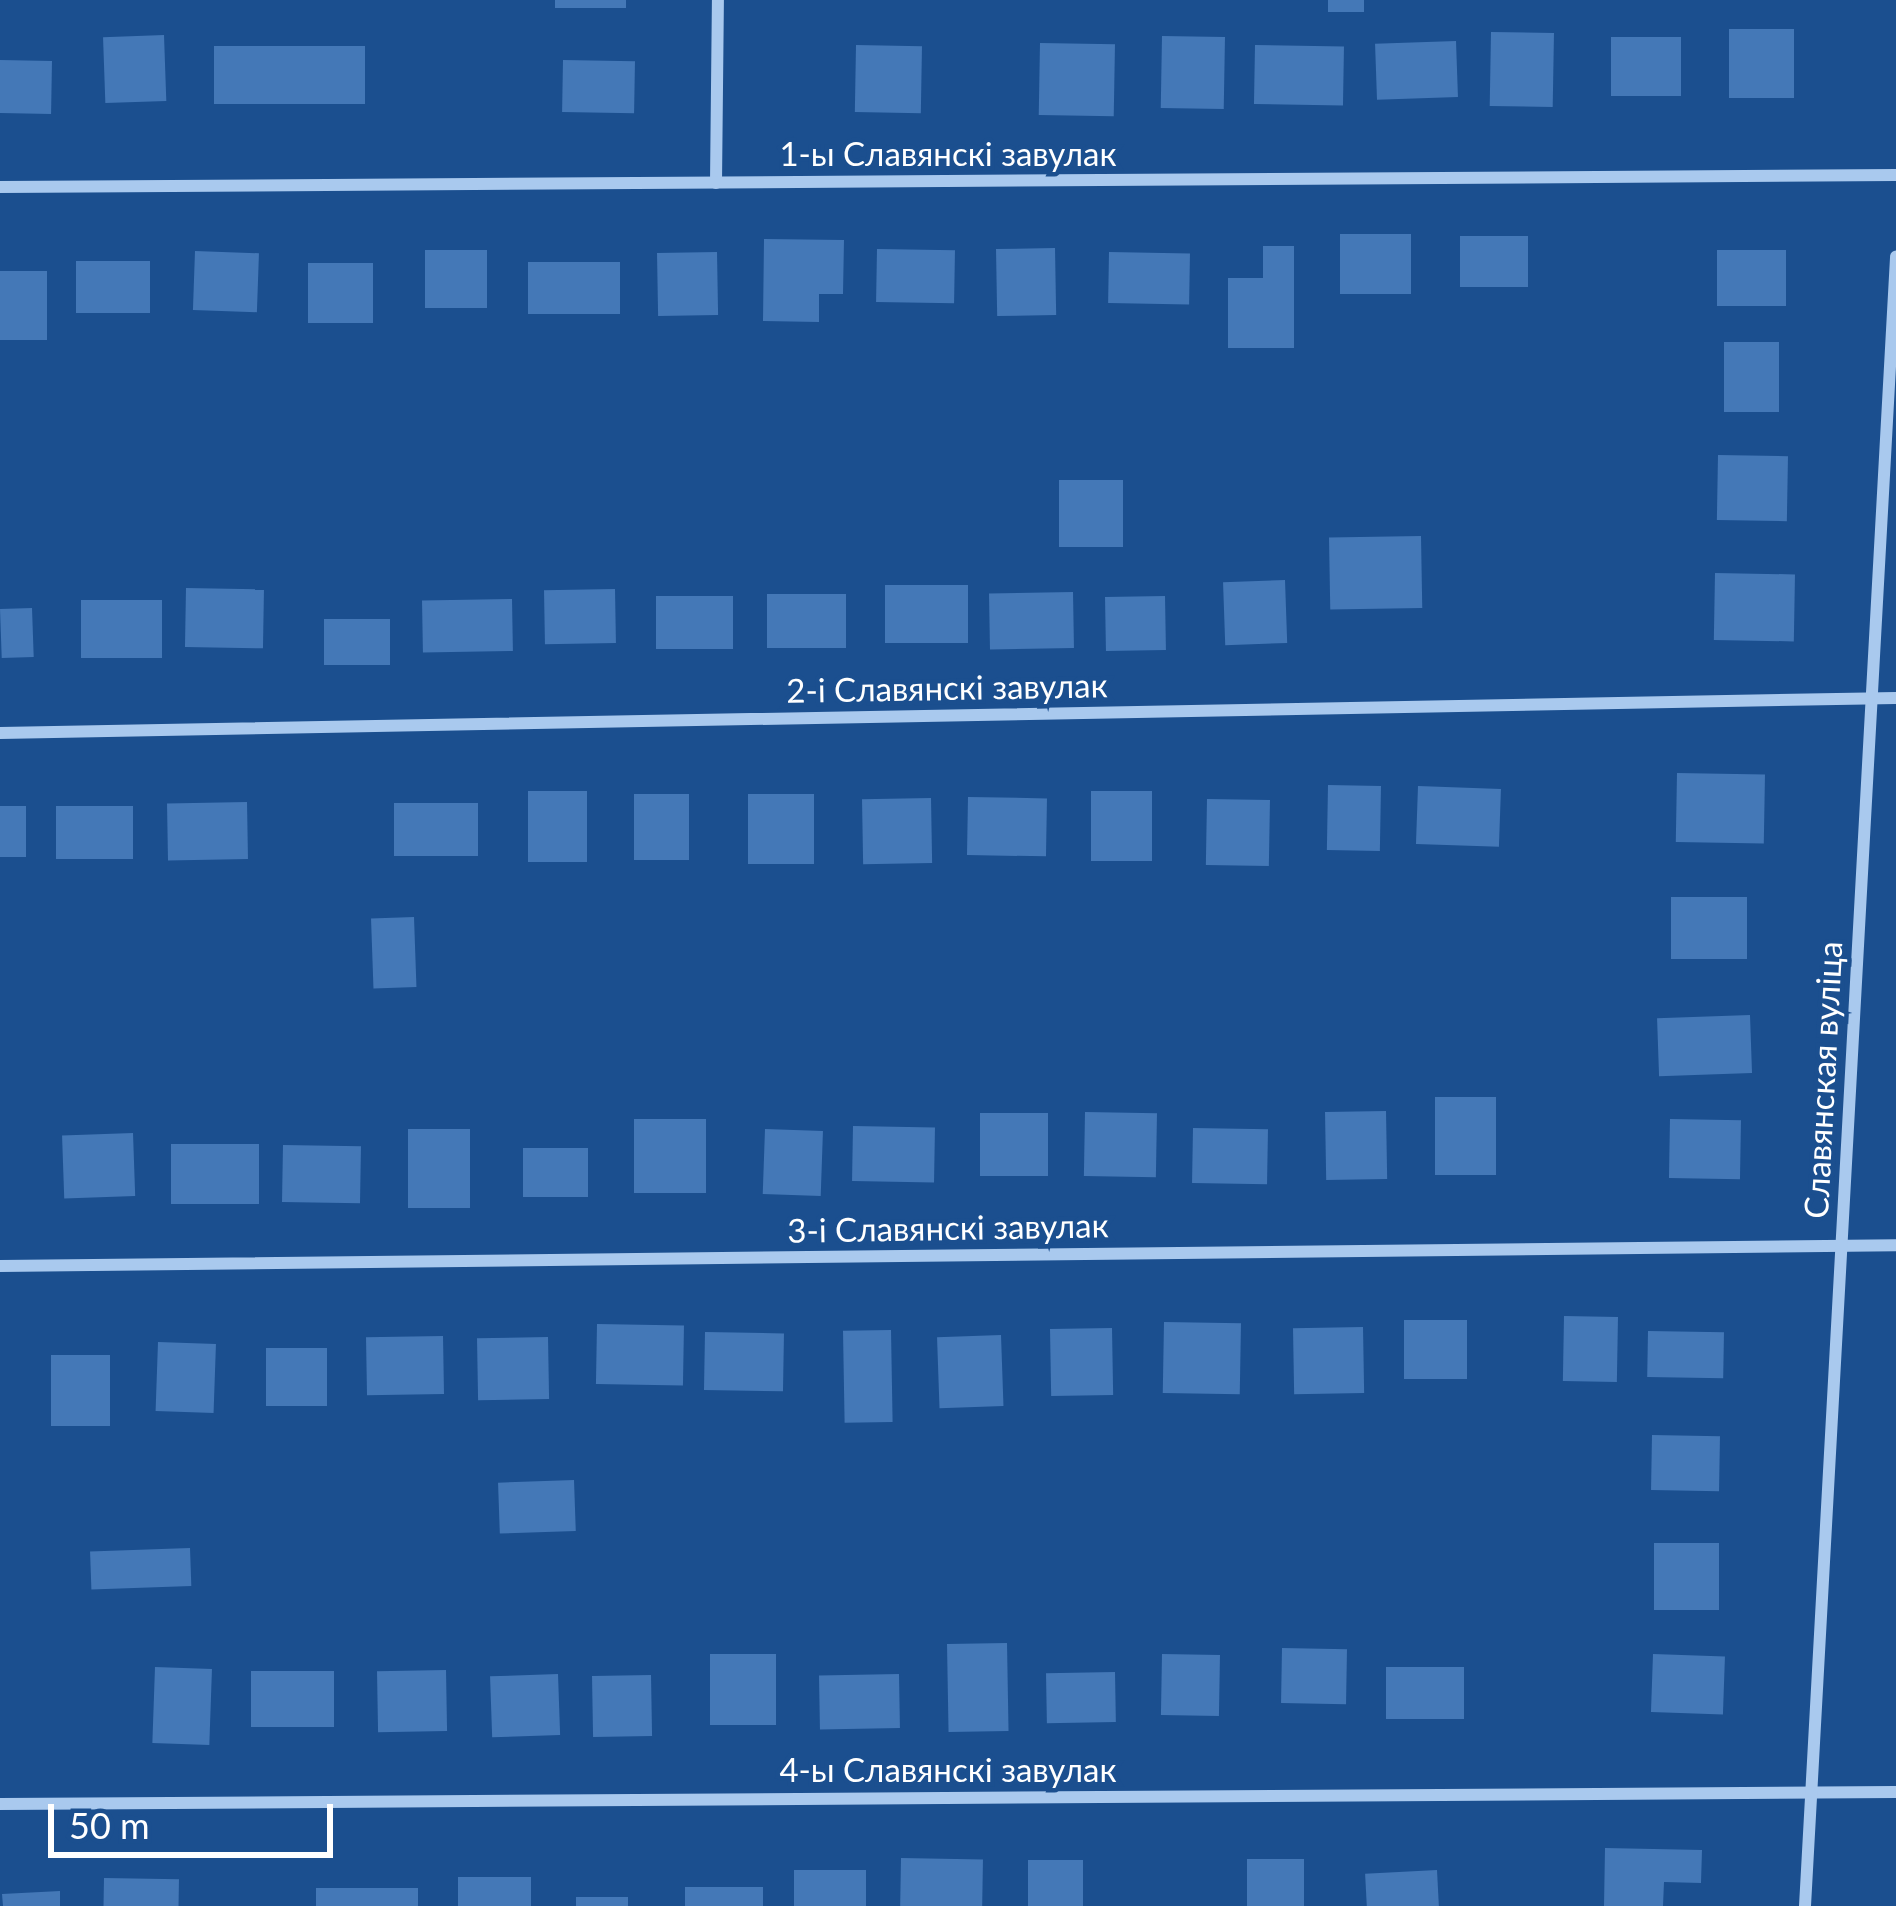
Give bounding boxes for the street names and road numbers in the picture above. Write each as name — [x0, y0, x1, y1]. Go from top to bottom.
street label: 1-ы Славянскі завулак — [779, 134, 1117, 174]
street label: 2-і Славянскі завулак — [786, 665, 1108, 711]
street label: Славянская вуліца — [1796, 940, 1850, 1220]
street label: 3-і Славянскі завулак — [787, 1205, 1109, 1251]
street label: 4-ы Славянскі завулак — [779, 1750, 1117, 1790]

